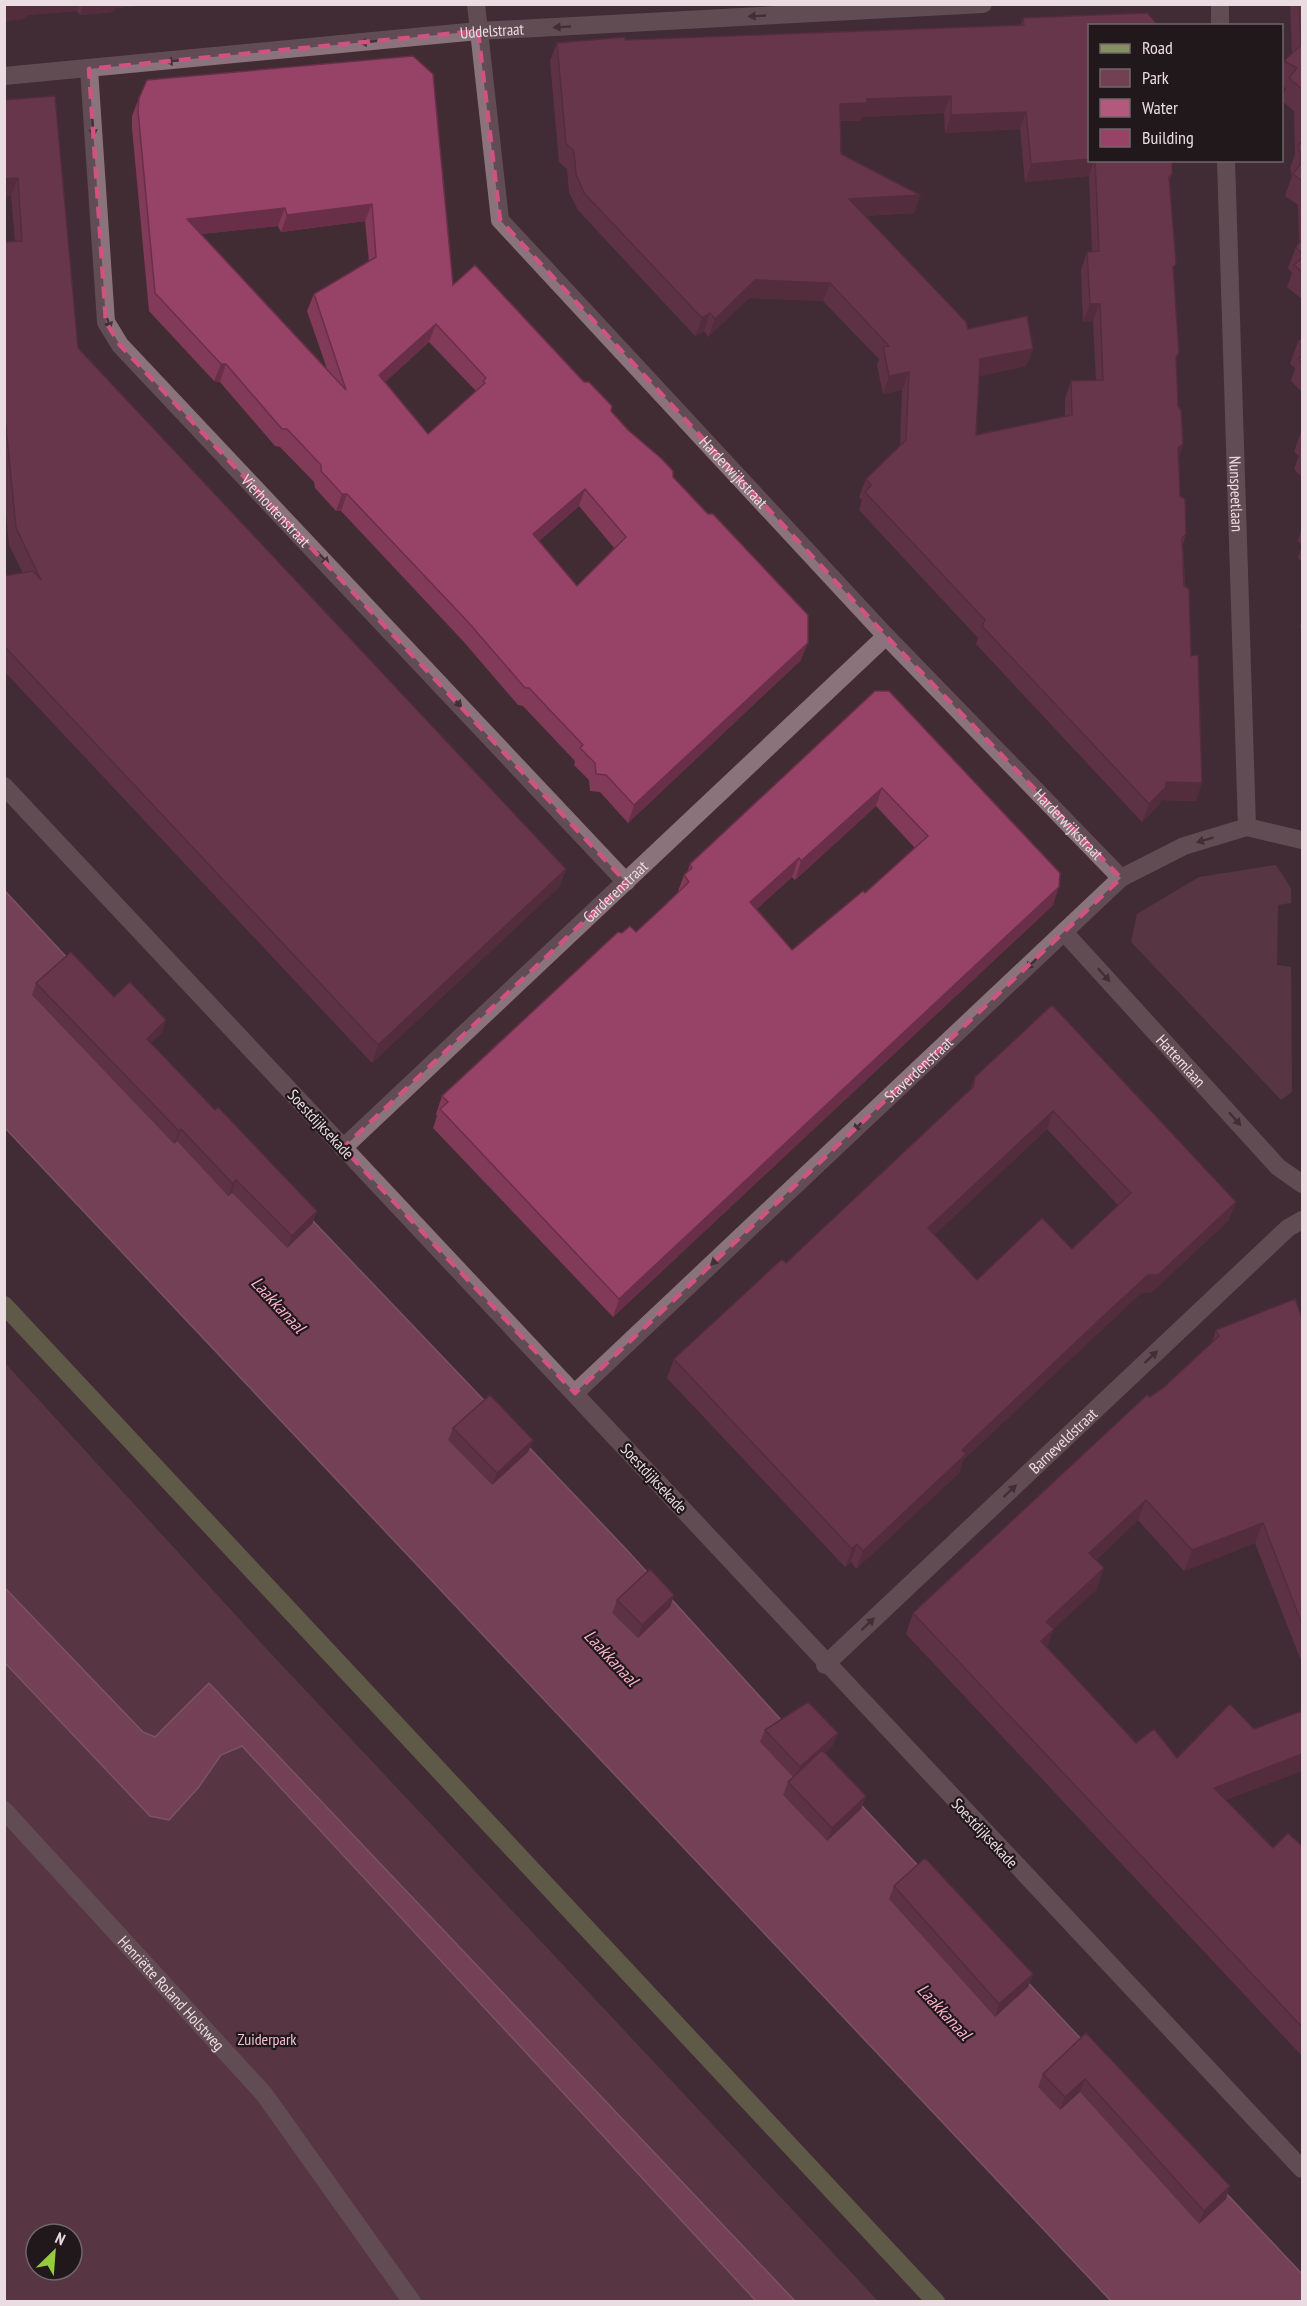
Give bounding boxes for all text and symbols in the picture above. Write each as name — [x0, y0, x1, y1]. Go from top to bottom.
one-way arrow — [747, 12, 766, 21]
street label: Uddelstraat — [459, 19, 525, 43]
one-way arrow — [552, 22, 571, 31]
legend — [1088, 24, 1283, 162]
text: Road — [1142, 36, 1173, 59]
one-way arrow — [358, 37, 377, 47]
one-way arrow — [164, 56, 183, 66]
text: Park — [1142, 66, 1169, 89]
text: Water — [1142, 96, 1178, 119]
one-way arrow — [88, 118, 97, 137]
text: Building — [1142, 126, 1194, 149]
one-way arrow — [104, 313, 114, 331]
street label: Harderwijkstraat — [695, 432, 773, 513]
street label: Nunspeetlaan — [1225, 456, 1248, 532]
street label: Vierhoutenstraat — [236, 469, 315, 551]
one-way arrow — [316, 551, 330, 566]
one-way arrow — [449, 693, 463, 708]
street label: Harderwijkstraat — [1030, 784, 1108, 864]
one-way arrow — [1196, 835, 1214, 845]
street label: Garderenstraat — [579, 856, 652, 927]
one-way arrow — [1025, 955, 1039, 969]
one-way arrow — [1097, 968, 1111, 983]
street label: Hattemlaan — [1152, 1030, 1210, 1091]
street label: Staverdenstraat — [880, 1032, 957, 1106]
street label: Soestdijksekade — [284, 1085, 358, 1163]
one-way arrow — [1228, 1112, 1242, 1127]
one-way arrow — [852, 1118, 867, 1132]
one-way arrow — [710, 1252, 725, 1266]
water label: Laakkanaal — [246, 1271, 312, 1339]
one-way arrow — [1144, 1350, 1159, 1364]
street label: Barneveldstraat — [1024, 1403, 1102, 1478]
street label: Soestdijksekade — [617, 1439, 691, 1517]
one-way arrow — [1002, 1484, 1016, 1498]
one-way arrow — [860, 1618, 874, 1632]
water label: Laakkanaal — [579, 1624, 645, 1692]
street label: Soestdijksekade — [948, 1794, 1022, 1872]
street label: Henriëtte Roland Holstweg — [114, 1931, 229, 2055]
water label: Laakkanaal — [912, 1978, 978, 2046]
park label: Zuiderpark — [237, 2029, 297, 2049]
north arrow — [24, 2222, 84, 2282]
text: N — [52, 2228, 68, 2249]

